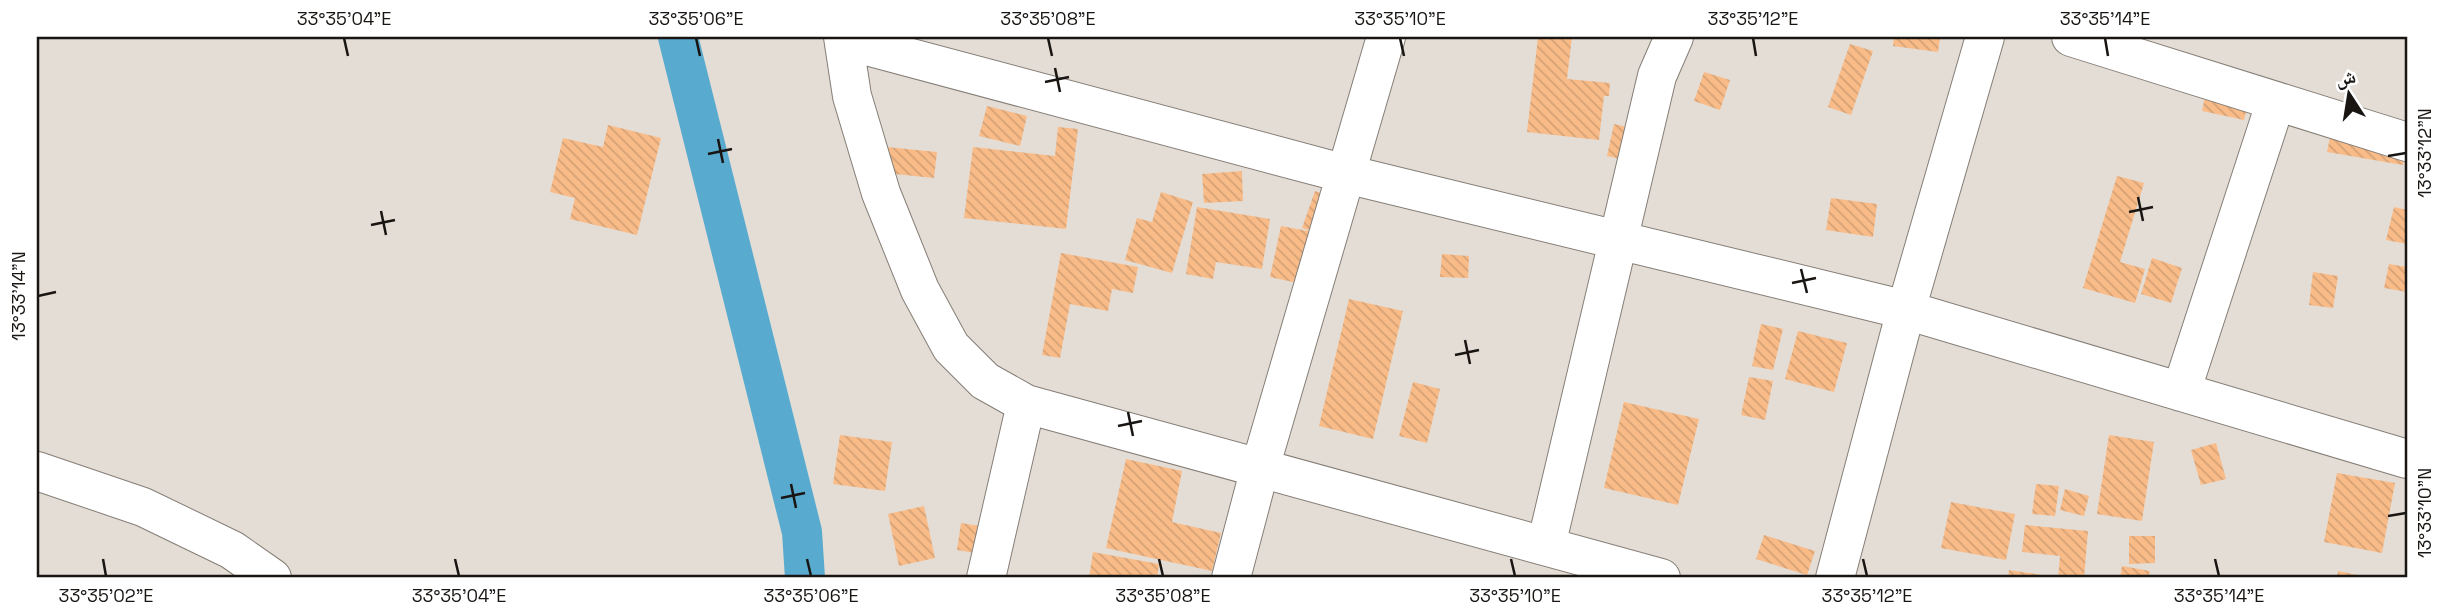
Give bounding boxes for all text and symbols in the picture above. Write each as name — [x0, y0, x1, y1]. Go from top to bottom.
text: 33°35'04"E — [297, 7, 391, 30]
text: 33°35'06"E — [648, 7, 744, 30]
text: 33°35'08"E — [1000, 7, 1096, 30]
text: 33°35'10"E — [1354, 7, 1446, 30]
text: 33°35'12"E — [1708, 7, 1798, 30]
text: 33°35'14"E — [2060, 7, 2150, 30]
north arrow — [2314, 60, 2384, 130]
text: ش — [2333, 64, 2358, 92]
text: 13°33'12"N — [2413, 108, 2436, 198]
text: 13°33'14"N — [7, 251, 30, 341]
text: 13°33'10"N — [2413, 468, 2436, 558]
text: 33°35'02"E — [59, 584, 153, 607]
text: 33°35'04"E — [412, 584, 506, 607]
text: 33°35'06"E — [763, 584, 859, 607]
text: 33°35'08"E — [1115, 584, 1211, 607]
text: 33°35'10"E — [1469, 584, 1561, 607]
text: 33°35'12"E — [1822, 584, 1912, 607]
text: 33°35'14"E — [2174, 584, 2264, 607]

